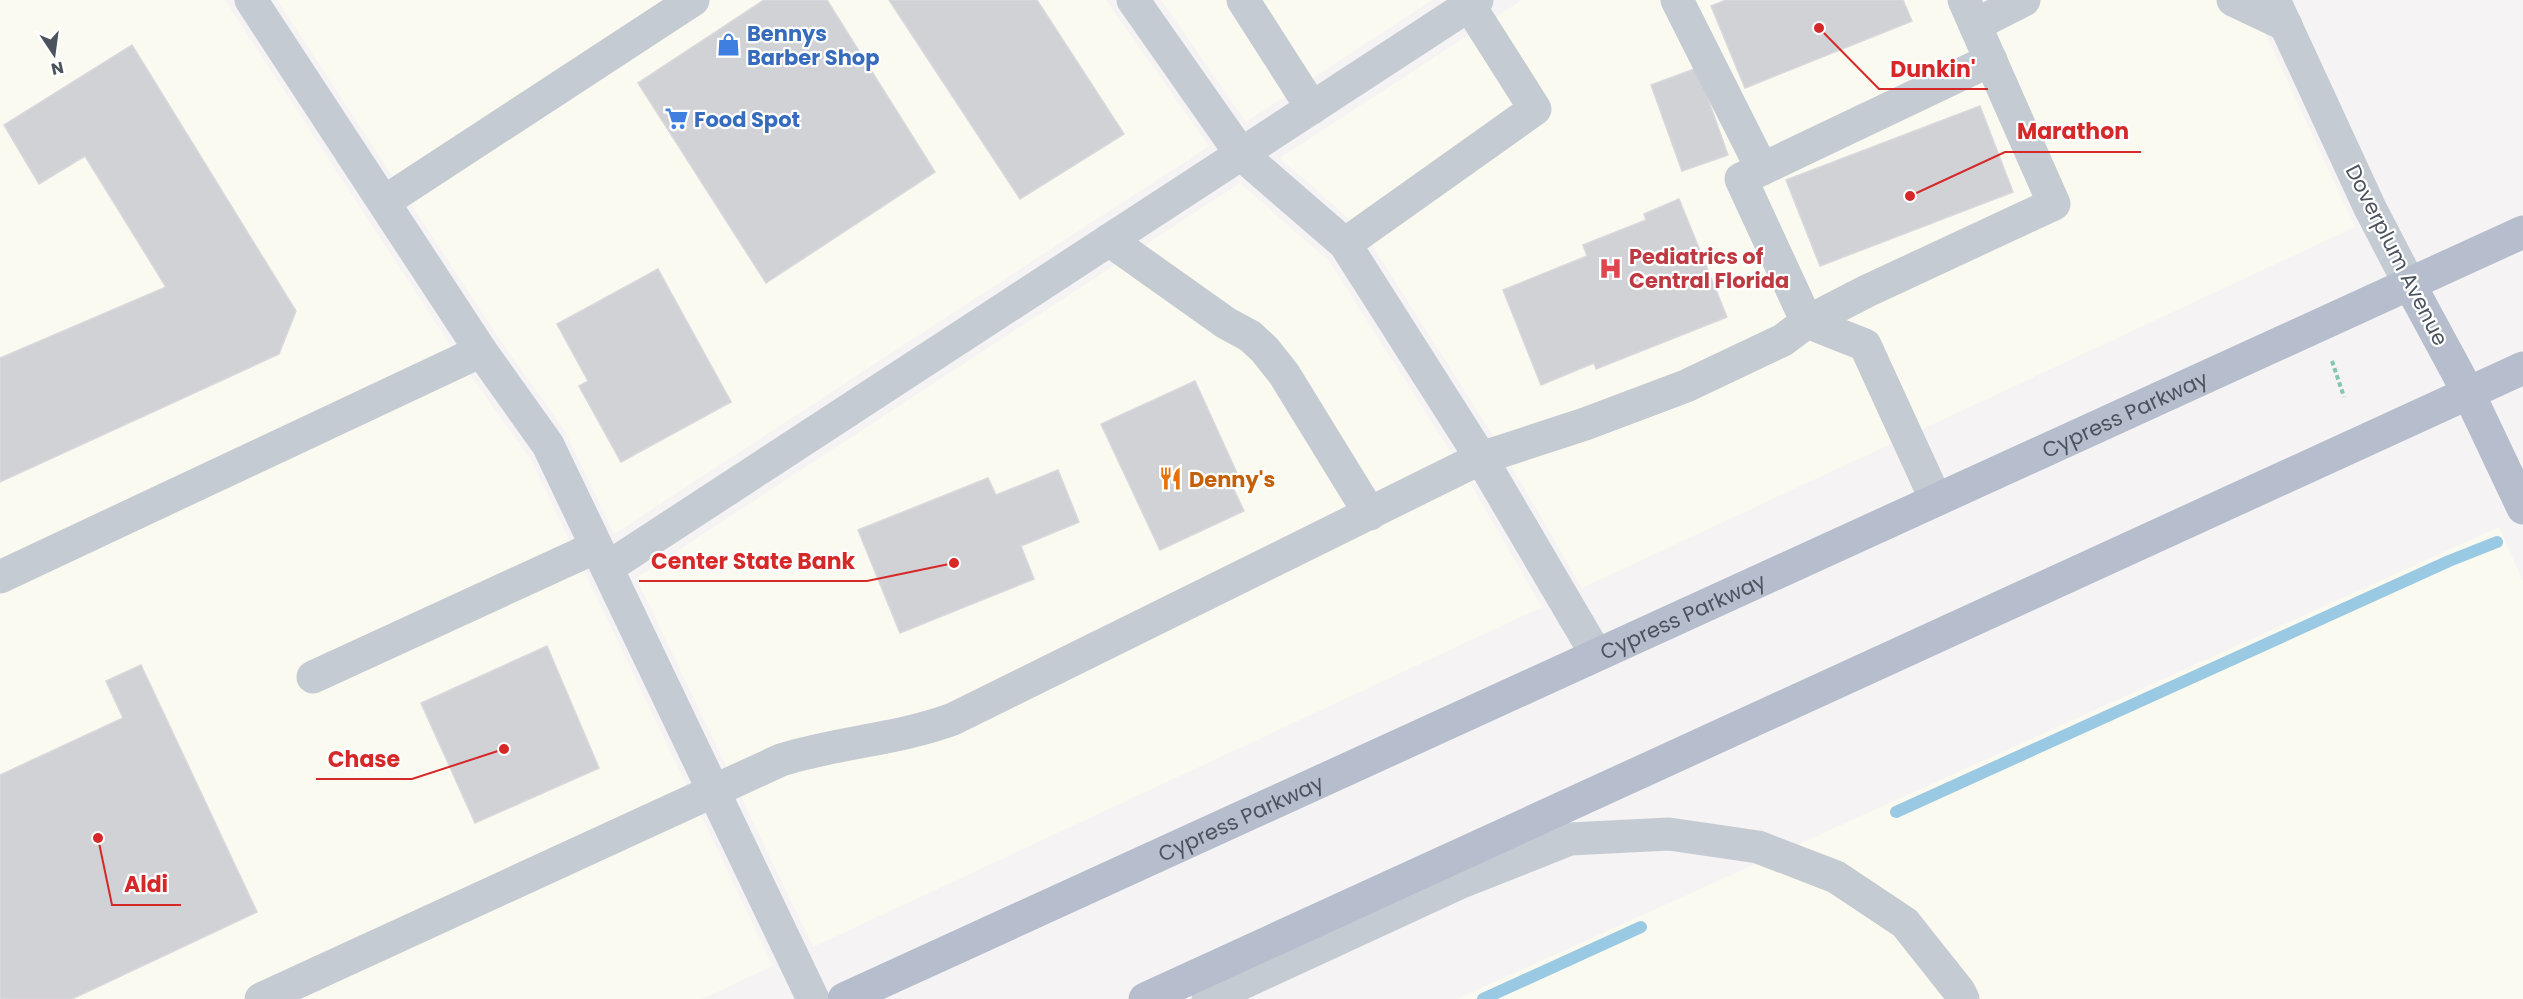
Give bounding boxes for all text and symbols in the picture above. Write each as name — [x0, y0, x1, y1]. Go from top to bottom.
place label: Bennys Barber Shop — [747, 19, 879, 72]
north arrow — [24, 24, 84, 84]
shop icon: Bennys Barber Shop — [716, 32, 742, 58]
callout: Dunkin' — [1879, 49, 1988, 89]
text: Dunkin' — [1890, 54, 1976, 85]
text: N — [49, 56, 66, 81]
place label: Food Spot — [694, 105, 800, 134]
supermarket icon: Food Spot — [663, 106, 689, 132]
callout: Marathon — [2005, 112, 2141, 152]
text: Marathon — [2017, 116, 2129, 147]
street label: Doverplum Avenue — [2339, 159, 2455, 351]
place label: Pediatrics of Central Florida — [1629, 242, 1789, 295]
hospital icon: Pediatrics of Central Florida — [1598, 255, 1624, 281]
street label: Cypress Parkway — [2037, 364, 2212, 464]
place label: Denny's — [1189, 465, 1275, 494]
restaurant icon: Denny's — [1158, 466, 1184, 492]
callout: Center State Bank — [639, 541, 867, 581]
text: Center State Bank — [651, 546, 855, 577]
street label: Cypress Parkway — [1595, 565, 1770, 666]
callout: Chase — [316, 739, 412, 779]
text: Chase — [328, 744, 400, 775]
street label: Cypress Parkway — [1153, 767, 1328, 868]
callout: Aldi — [112, 865, 181, 905]
text: Aldi — [124, 869, 168, 900]

